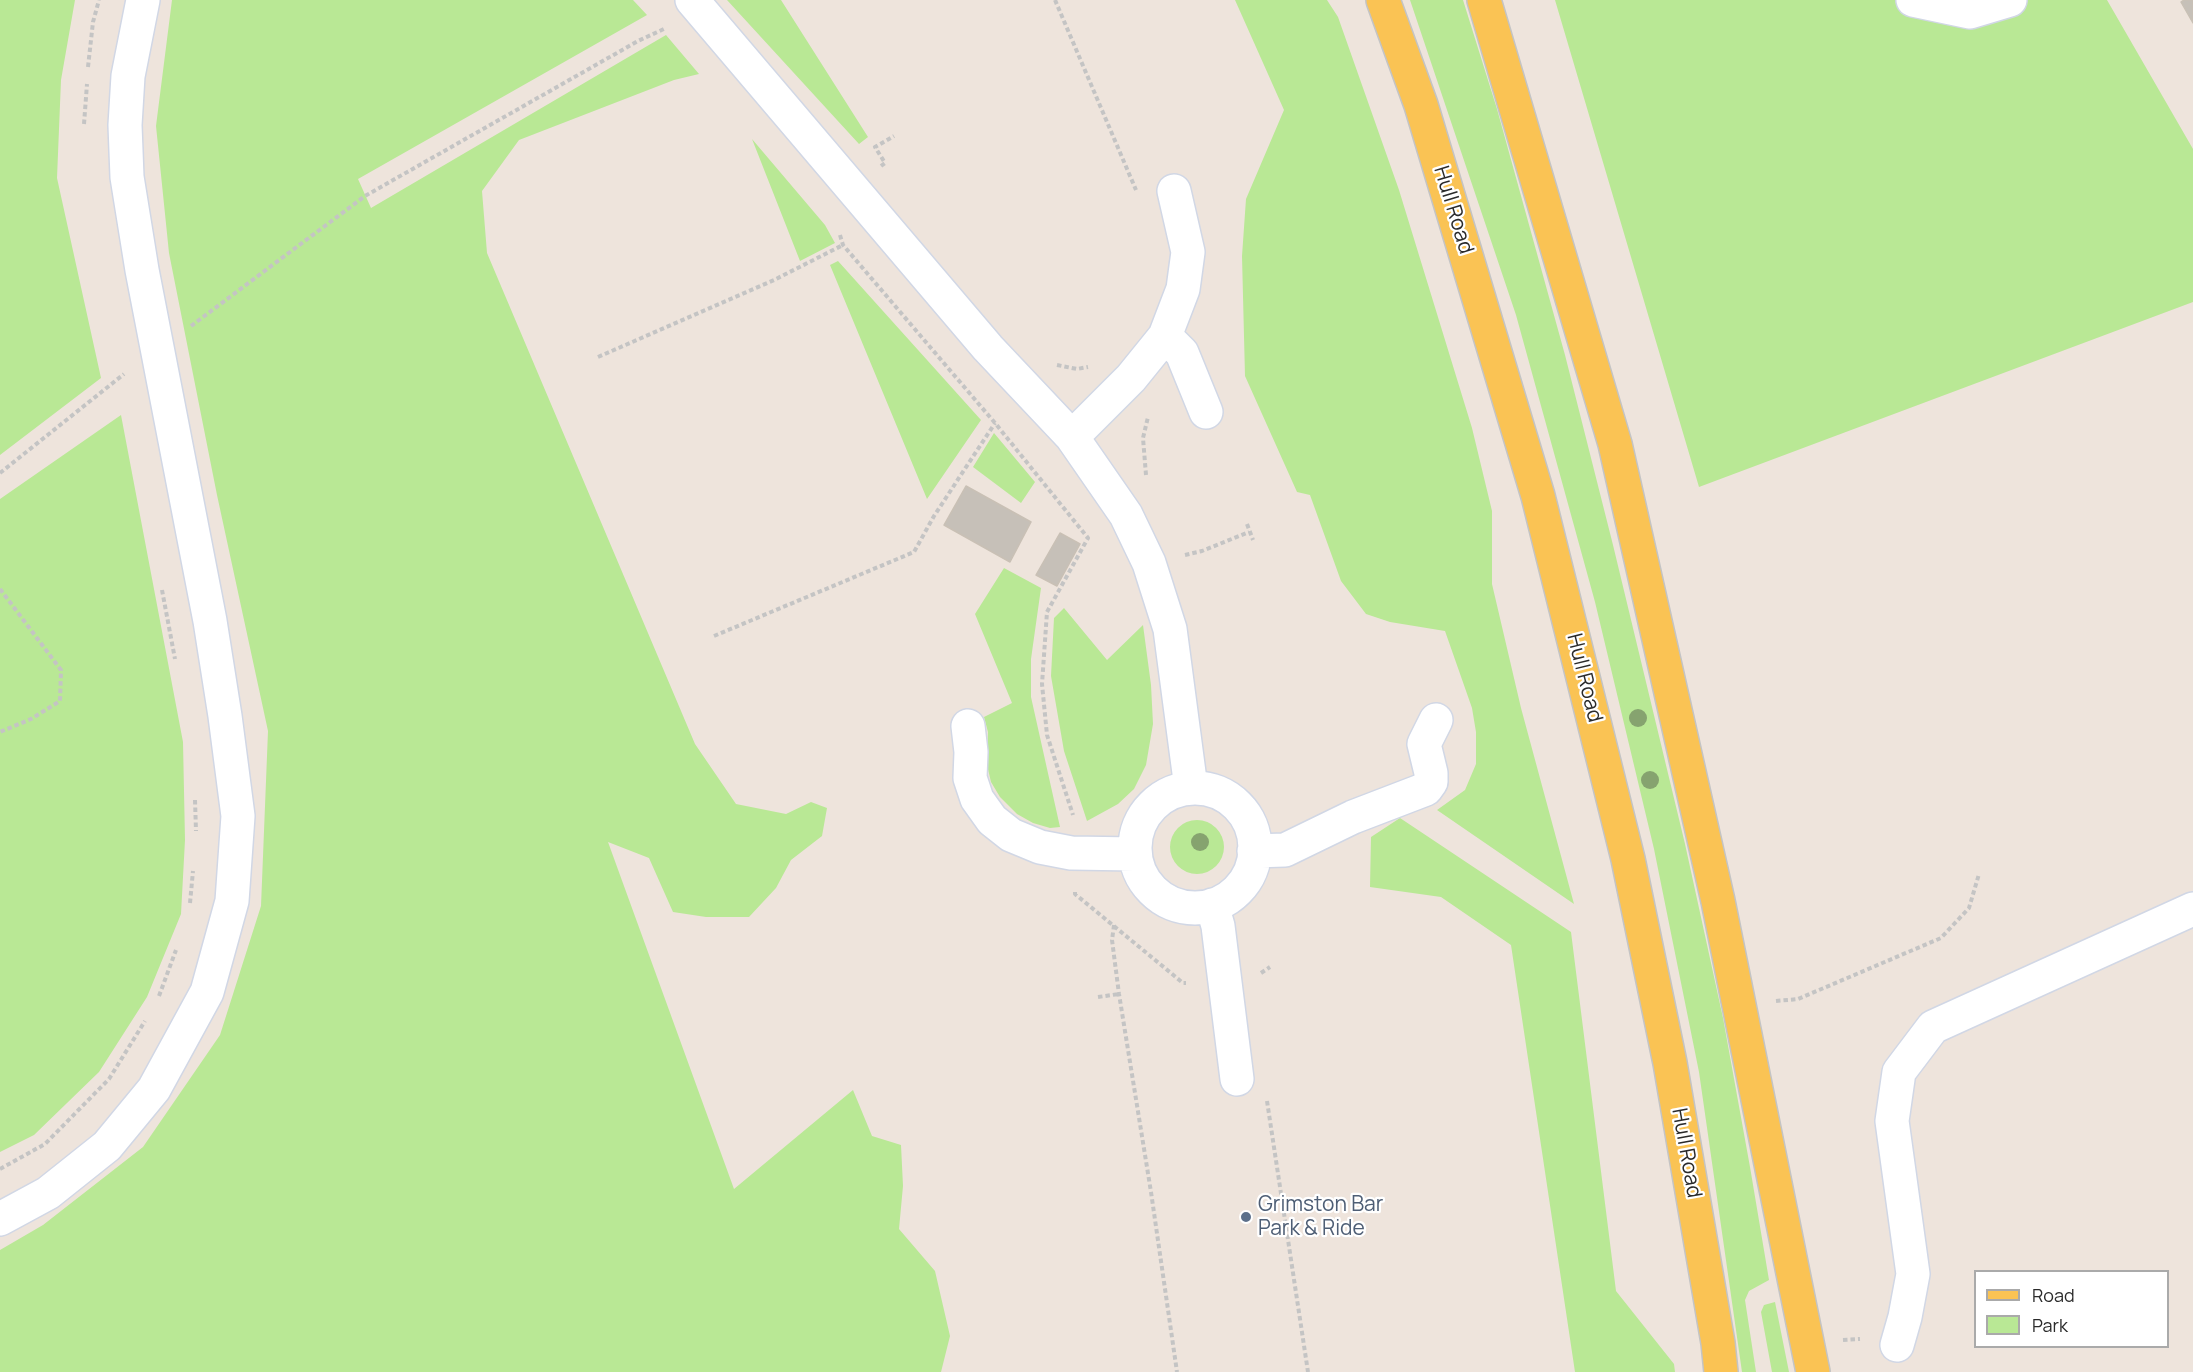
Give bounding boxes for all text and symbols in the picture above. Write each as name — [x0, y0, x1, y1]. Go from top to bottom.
street label: Hull Road — [1428, 163, 1478, 257]
street label: Hull Road — [1561, 631, 1607, 725]
street label: Hull Road — [1666, 1106, 1706, 1200]
place label: Grimston Bar Park & Ride — [1258, 1192, 1383, 1242]
marker: Grimston Bar Park & Ride — [1239, 1210, 1253, 1224]
legend — [1974, 1270, 2169, 1348]
text: Road — [2032, 1283, 2075, 1307]
text: Park — [2032, 1313, 2068, 1337]

